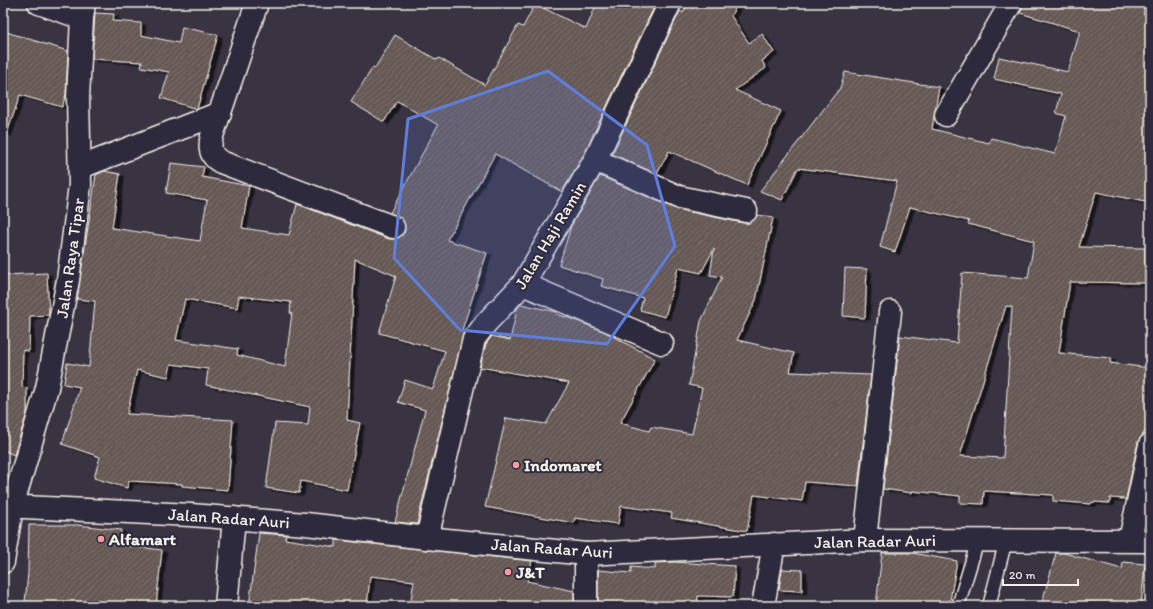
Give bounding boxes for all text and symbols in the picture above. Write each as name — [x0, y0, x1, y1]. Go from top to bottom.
street label: Jalan Haji Ramin — [510, 177, 590, 293]
street label: Jalan Raya Tipar — [52, 196, 88, 319]
place label: Indomaret — [524, 455, 602, 475]
marker: Indomaret — [511, 460, 521, 470]
street label: Jalan Radar Auri — [168, 504, 290, 532]
place label: Alfamart — [108, 529, 176, 549]
street label: Jalan Radar Auri — [814, 530, 936, 552]
marker: Alfamart — [96, 534, 106, 544]
street label: Jalan Radar Auri — [491, 534, 613, 562]
scale bar — [1003, 561, 1078, 587]
place label: J&T — [515, 562, 545, 582]
marker: J&T — [503, 567, 513, 577]
text: 20 m — [1009, 568, 1036, 582]

